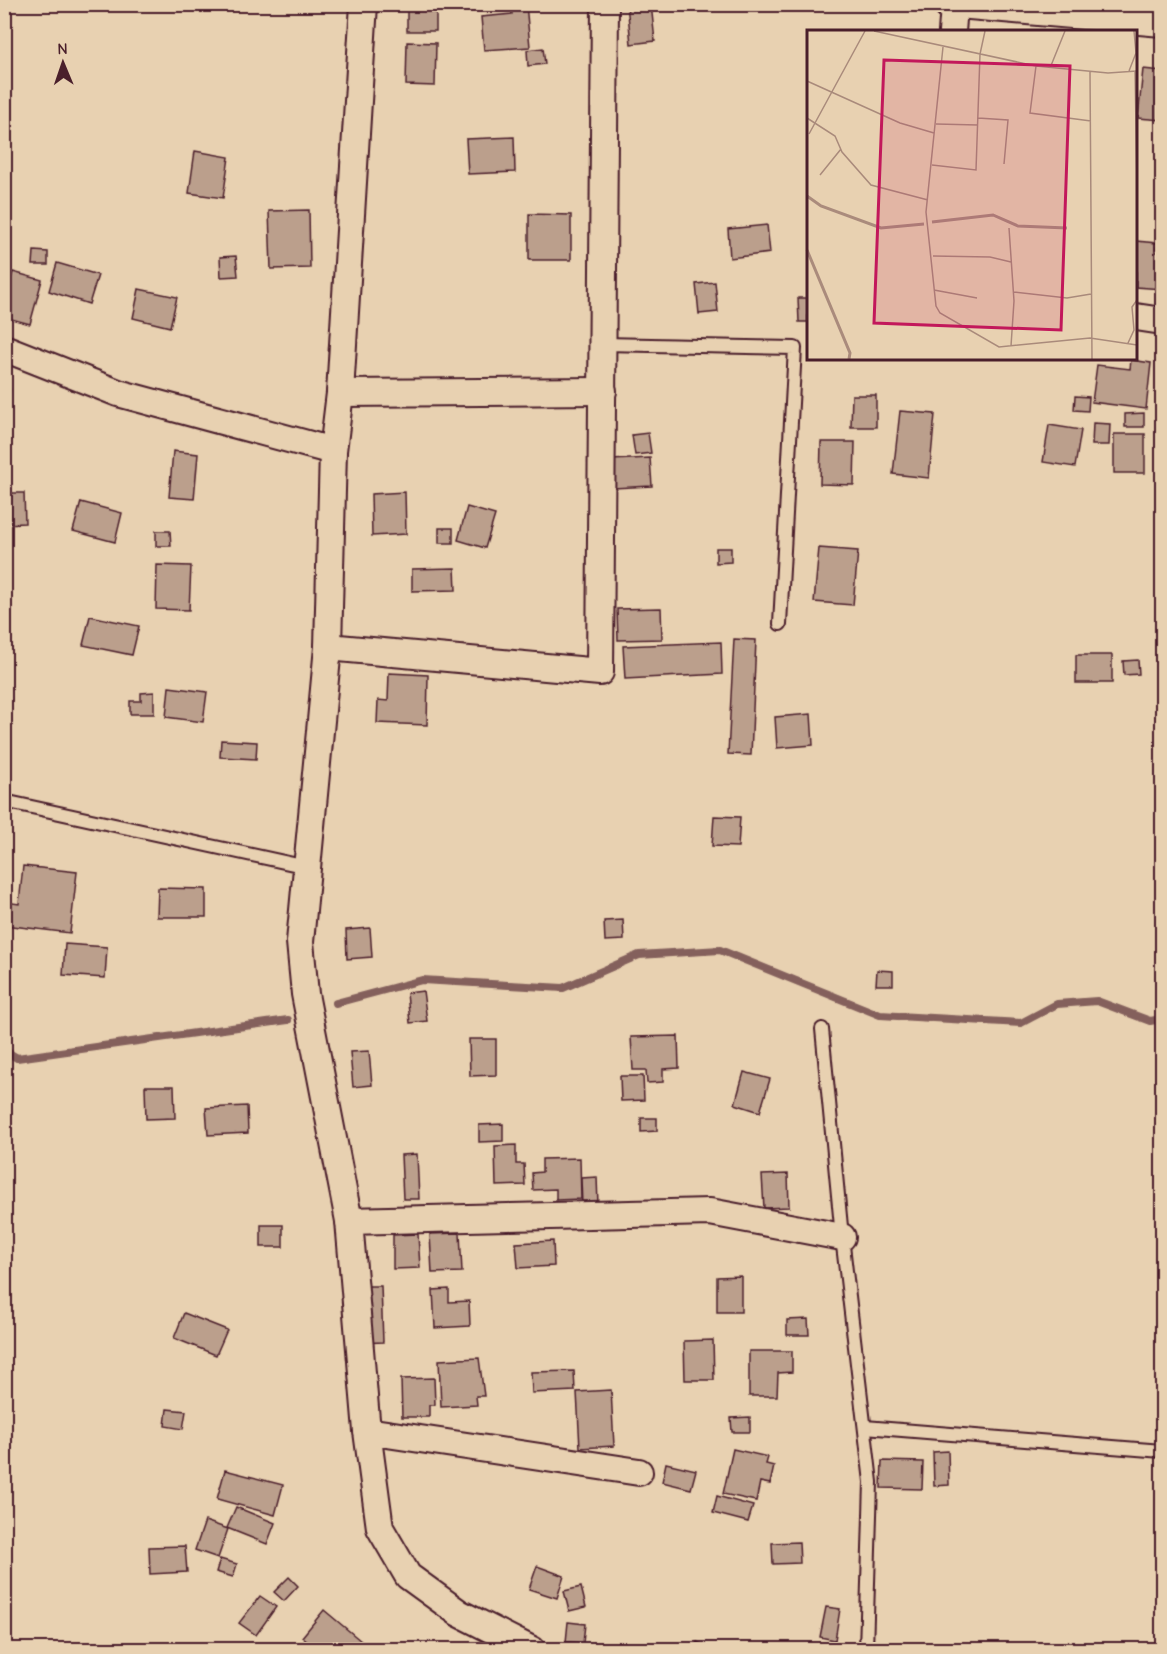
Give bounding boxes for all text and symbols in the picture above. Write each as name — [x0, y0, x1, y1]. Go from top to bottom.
inset map — [807, 30, 1137, 360]
north arrow — [33, 33, 93, 93]
text: N — [57, 40, 68, 58]

